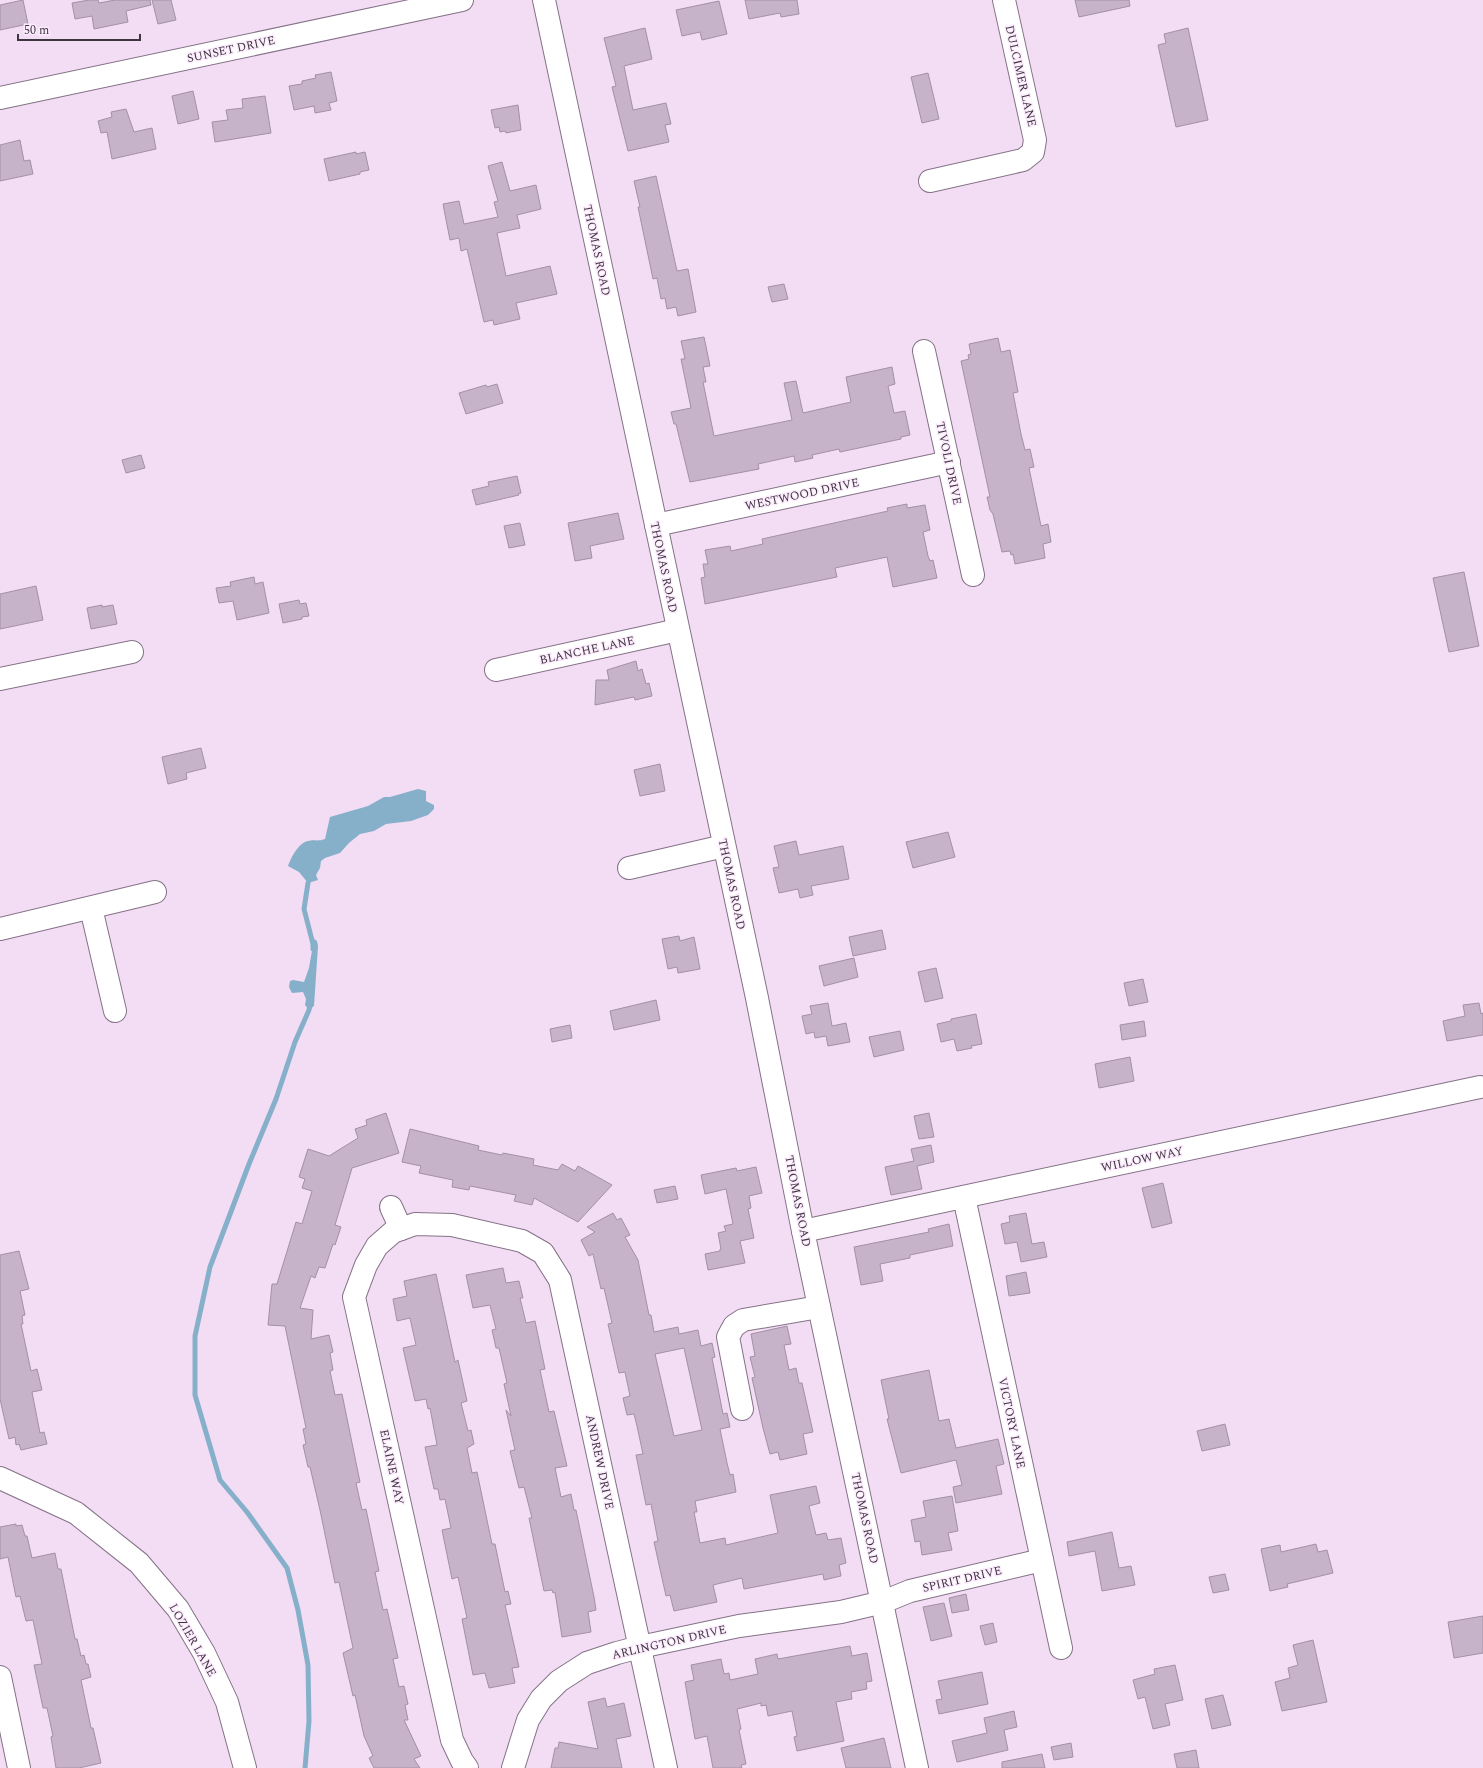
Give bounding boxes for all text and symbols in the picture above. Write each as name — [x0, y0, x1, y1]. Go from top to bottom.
scale bar — [18, 16, 140, 42]
text: 50 m — [24, 21, 49, 40]
street label: DULCIMER LANE — [1000, 23, 1041, 129]
street label: SUNSET DRIVE — [185, 31, 277, 68]
street label: THOMAS ROAD — [578, 203, 615, 298]
street label: TIVOLI DRIVE — [930, 420, 967, 507]
street label: WESTWOOD DRIVE — [743, 473, 861, 516]
street label: THOMAS ROAD — [645, 520, 682, 615]
street label: BLANCHE LANE — [538, 631, 636, 670]
street label: THOMAS ROAD — [713, 837, 750, 932]
street label: WILLOW WAY — [1099, 1141, 1185, 1177]
street label: THOMAS ROAD — [779, 1154, 816, 1248]
street label: VICTORY LANE — [993, 1376, 1030, 1470]
street label: ANDREW DRIVE — [580, 1413, 619, 1511]
street label: ELAINE WAY — [374, 1427, 409, 1507]
street label: THOMAS ROAD — [846, 1471, 883, 1566]
street label: SPIRIT DRIVE — [920, 1561, 1004, 1598]
street label: LOZIER LANE — [164, 1600, 221, 1680]
street label: ARLINGTON DRIVE — [610, 1620, 728, 1665]

